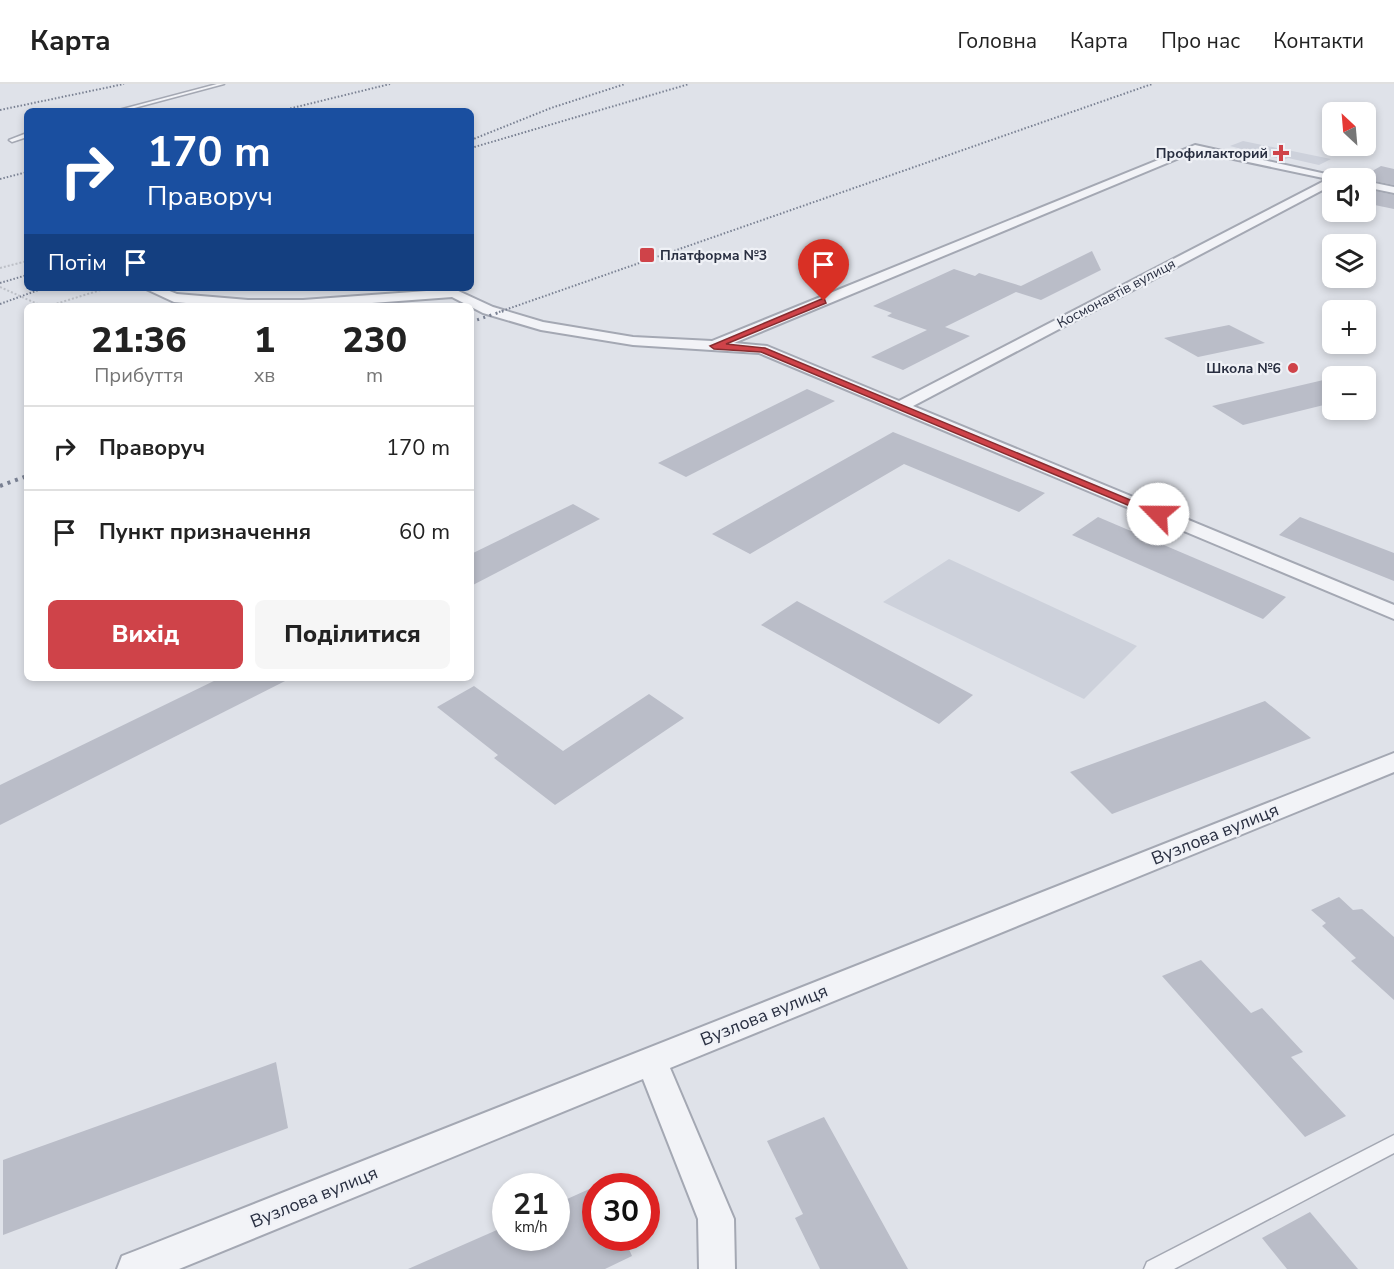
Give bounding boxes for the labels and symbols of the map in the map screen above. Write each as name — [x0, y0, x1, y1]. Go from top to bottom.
north arrow — [1322, 102, 1376, 156]
place label: Профилакторий — [1156, 144, 1268, 163]
marker: Профилакторий — [1272, 144, 1290, 162]
pin — [798, 239, 849, 301]
marker: Платформа №3 — [638, 246, 656, 264]
place label: Платформа №3 — [660, 246, 767, 265]
street label: Космонавтів вулиця — [1054, 254, 1179, 333]
place label: Школа №6 — [1206, 359, 1281, 378]
marker: Школа №6 — [1286, 361, 1300, 375]
position arrow — [1126, 482, 1190, 546]
street label: Вузлова вулиця — [1148, 798, 1282, 870]
street label: Вузлова вулиця — [697, 979, 831, 1051]
street label: Вузлова вулиця — [247, 1161, 381, 1233]
speed limit sign: 30 — [582, 1173, 660, 1251]

